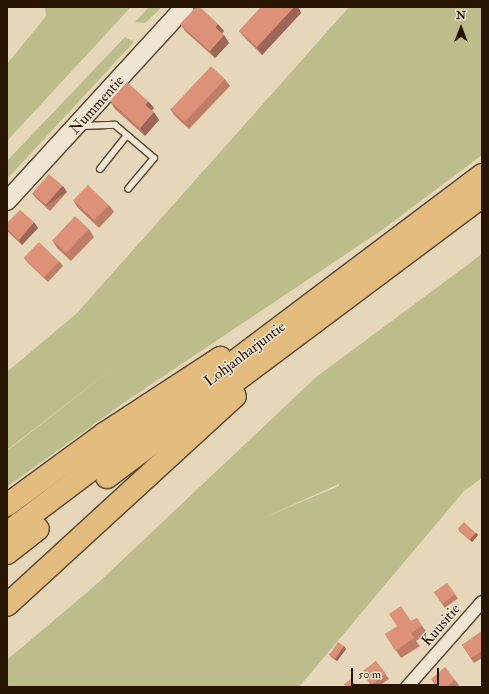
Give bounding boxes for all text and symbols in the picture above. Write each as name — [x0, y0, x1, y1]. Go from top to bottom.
north arrow — [441, 8, 481, 48]
text: N — [456, 9, 466, 22]
street label: Nummentie — [66, 72, 128, 138]
street label: Lohjanharjuntie — [201, 318, 289, 390]
street label: Kuusitie — [418, 600, 464, 650]
scale bar — [353, 660, 441, 686]
text: 50 m — [358, 667, 381, 682]

